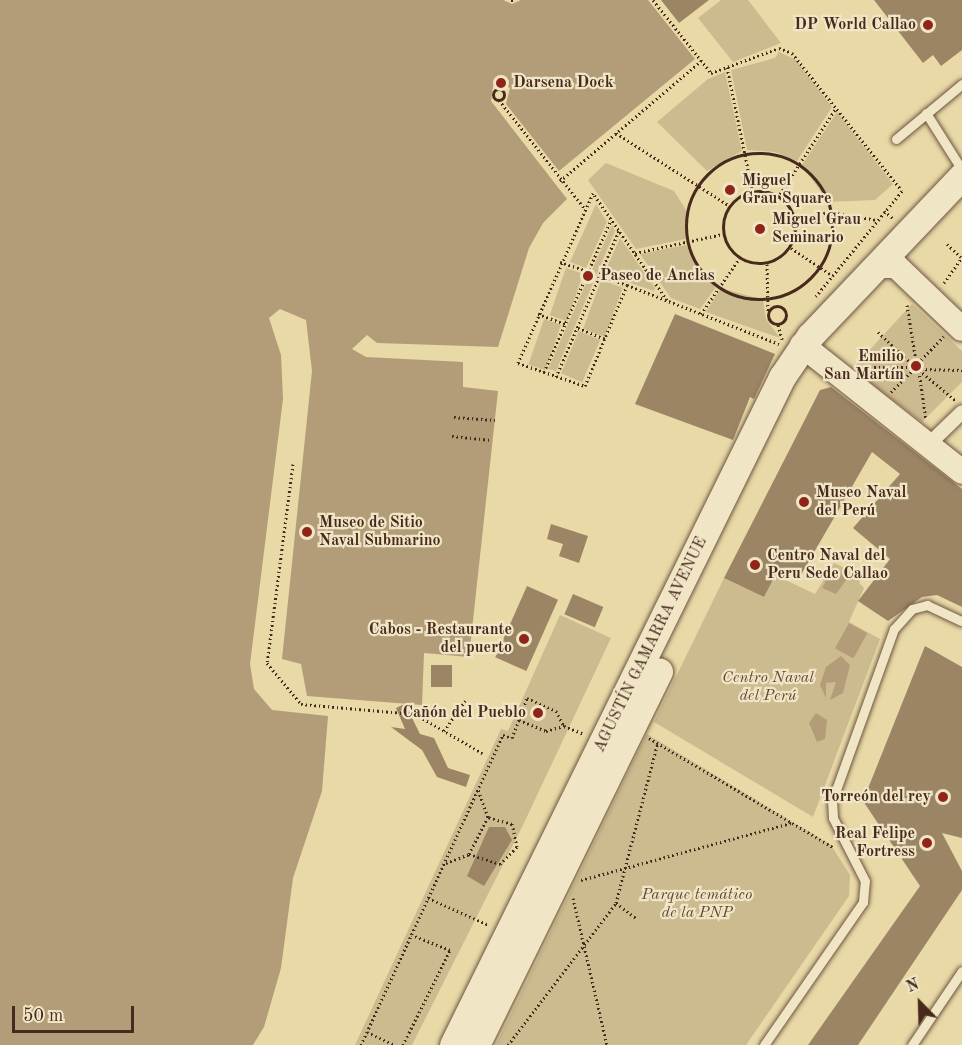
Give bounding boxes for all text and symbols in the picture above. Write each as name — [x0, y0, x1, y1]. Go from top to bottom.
place label: DP World Callao — [794, 15, 916, 35]
marker: DP World Callao — [921, 18, 935, 32]
place label: Darsena Dock — [513, 73, 614, 93]
marker: Darsena Dock — [494, 76, 508, 90]
place label: Miguel Grau Square — [742, 171, 832, 209]
marker: Miguel Grau Square — [723, 183, 737, 197]
place label: Miguel Grau Seminario — [772, 210, 861, 248]
marker: Miguel Grau Seminario — [753, 222, 767, 236]
place label: Paseo de Anclas — [600, 266, 715, 286]
marker: Paseo de Anclas — [581, 269, 595, 283]
place label: Emilio San Martín — [824, 347, 904, 385]
marker: Emilio San Martín — [909, 359, 923, 373]
place label: Museo Naval del Perú — [816, 483, 906, 521]
marker: Museo Naval del Perú — [797, 495, 811, 509]
place label: Museo de Sitio Naval Submarino — [319, 513, 441, 551]
marker: Museo de Sitio Naval Submarino — [300, 525, 314, 539]
street label: AGUSTÍN GAMARRA AVENUE — [590, 534, 712, 756]
place label: Centro Naval del Peru Sede Callao — [767, 546, 888, 584]
marker: Centro Naval del Peru Sede Callao — [748, 558, 762, 572]
place label: Cabos - Restaurante del puerto — [369, 620, 512, 658]
marker: Cabos - Restaurante del puerto — [517, 632, 531, 646]
park label: Centro Naval del Perú — [722, 668, 814, 706]
place label: Cañón del Pueblo — [402, 703, 526, 723]
marker: Cañón del Pueblo — [531, 706, 545, 720]
place label: Torreón del rey — [821, 787, 931, 807]
marker: Torreón del rey — [936, 790, 950, 804]
place label: Real Felipe Fortress — [835, 824, 915, 862]
marker: Real Felipe Fortress — [920, 836, 934, 850]
park label: Parque temático de la PNP — [642, 885, 752, 923]
north arrow — [890, 973, 950, 1033]
text: N — [904, 977, 922, 996]
scale bar — [15, 994, 136, 1032]
text: 50 m — [23, 1007, 63, 1025]

